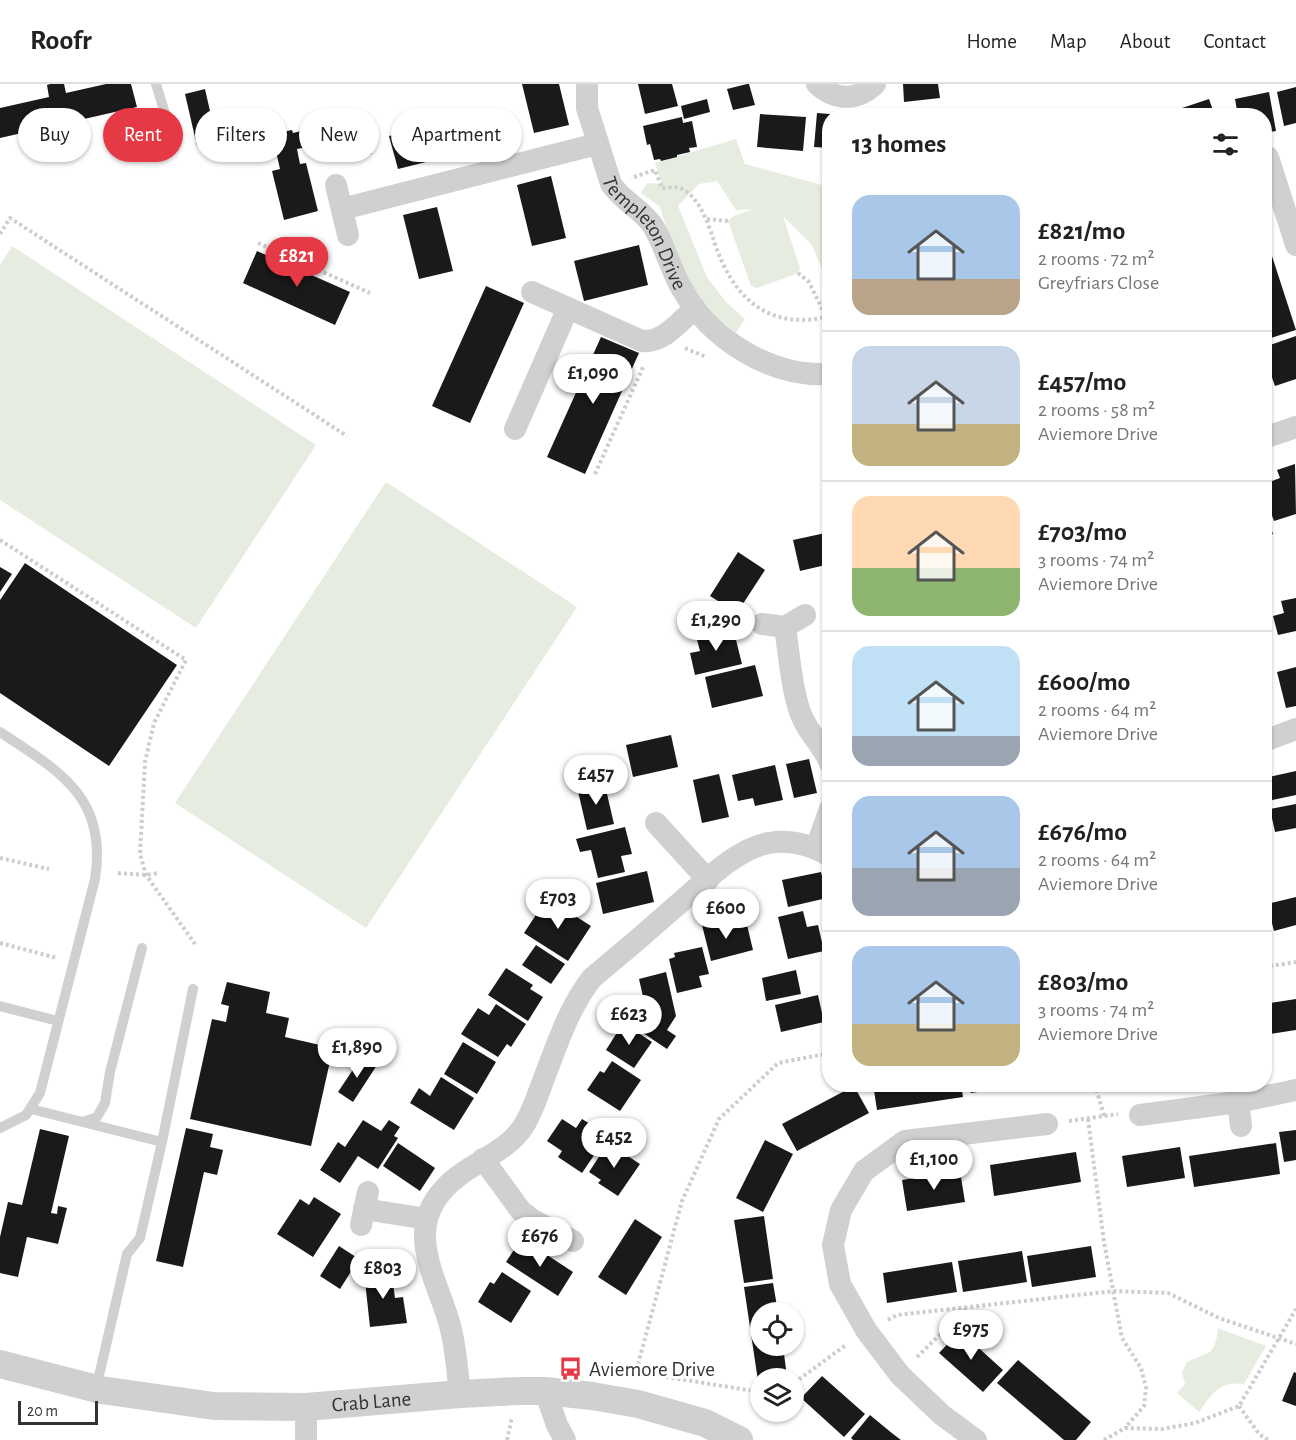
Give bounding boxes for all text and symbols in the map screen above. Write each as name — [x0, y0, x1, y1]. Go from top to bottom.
text: Roofr — [30, 27, 92, 55]
text: Home — [966, 31, 1017, 52]
text: Map — [1050, 31, 1087, 52]
text: About — [1120, 31, 1170, 52]
text: Contact — [1203, 31, 1266, 52]
chip: Buy — [18, 108, 91, 162]
chip: Rent — [103, 108, 183, 162]
chip: Filters — [195, 108, 287, 162]
chip: New — [299, 108, 379, 162]
chip: Apartment — [391, 108, 522, 162]
icon: filters — [1209, 128, 1242, 161]
text: 13 homes — [852, 131, 946, 157]
street label: Templeton Drive — [598, 174, 690, 293]
text: £821/mo — [1038, 218, 1125, 244]
icon: home — [900, 219, 972, 291]
pin: £821 — [261, 237, 333, 288]
text: £821 — [279, 246, 315, 266]
text: 2 rooms · 72 m² — [1038, 249, 1155, 269]
text: Greyfriars Close — [1038, 273, 1159, 293]
pin: £1,090 — [544, 354, 642, 405]
text: £1,090 — [567, 363, 619, 383]
text: £457/mo — [1038, 369, 1126, 395]
icon: home — [900, 370, 972, 442]
text: 2 rooms · 58 m² — [1038, 400, 1155, 420]
text: Aviemore Drive — [1038, 424, 1158, 444]
text: £703/mo — [1038, 519, 1127, 545]
icon: home — [900, 520, 972, 592]
text: 3 rooms · 74 m² — [1038, 550, 1154, 570]
text: Aviemore Drive — [1038, 574, 1158, 594]
pin: £1,290 — [667, 601, 765, 652]
text: £1,290 — [691, 610, 741, 630]
text: £600/mo — [1038, 669, 1130, 695]
icon: home — [900, 670, 972, 742]
text: 2 rooms · 64 m² — [1038, 700, 1156, 720]
text: Aviemore Drive — [1038, 724, 1158, 744]
pin: £457 — [560, 755, 632, 806]
text: £457 — [578, 764, 614, 784]
text: £676/mo — [1038, 819, 1127, 845]
icon: home — [900, 820, 972, 892]
text: 2 rooms · 64 m² — [1038, 850, 1156, 870]
text: Aviemore Drive — [1038, 874, 1158, 894]
pin: £703 — [522, 879, 594, 930]
text: £703 — [540, 888, 576, 908]
pin: £600 — [690, 889, 762, 940]
text: £600 — [706, 898, 746, 918]
text: £803/mo — [1038, 969, 1128, 995]
icon: home — [900, 970, 972, 1042]
pin: £623 — [593, 995, 665, 1046]
text: 3 rooms · 74 m² — [1038, 1000, 1154, 1020]
text: £623 — [611, 1004, 647, 1024]
text: Aviemore Drive — [1038, 1024, 1158, 1044]
pin: £1,890 — [308, 1028, 406, 1079]
text: £1,890 — [332, 1037, 382, 1057]
pin: £452 — [578, 1118, 650, 1169]
text: £452 — [595, 1127, 633, 1147]
pin: £1,100 — [885, 1140, 983, 1191]
text: £1,100 — [910, 1149, 958, 1169]
pin: £676 — [504, 1217, 576, 1268]
text: £676 — [522, 1226, 558, 1246]
pin: £803 — [347, 1249, 419, 1300]
text: £803 — [364, 1258, 402, 1278]
map controls — [750, 1302, 804, 1422]
button: locate — [750, 1302, 804, 1356]
pin: £975 — [935, 1310, 1007, 1361]
text: £975 — [953, 1319, 989, 1339]
bus stop icon: Aviemore Drive — [558, 1356, 584, 1382]
place label: Aviemore Drive — [589, 1359, 715, 1380]
button: layers — [750, 1368, 804, 1422]
street label: Crab Lane — [331, 1388, 412, 1416]
scale bar — [18, 1398, 98, 1426]
text: 20 m — [27, 1403, 58, 1419]

